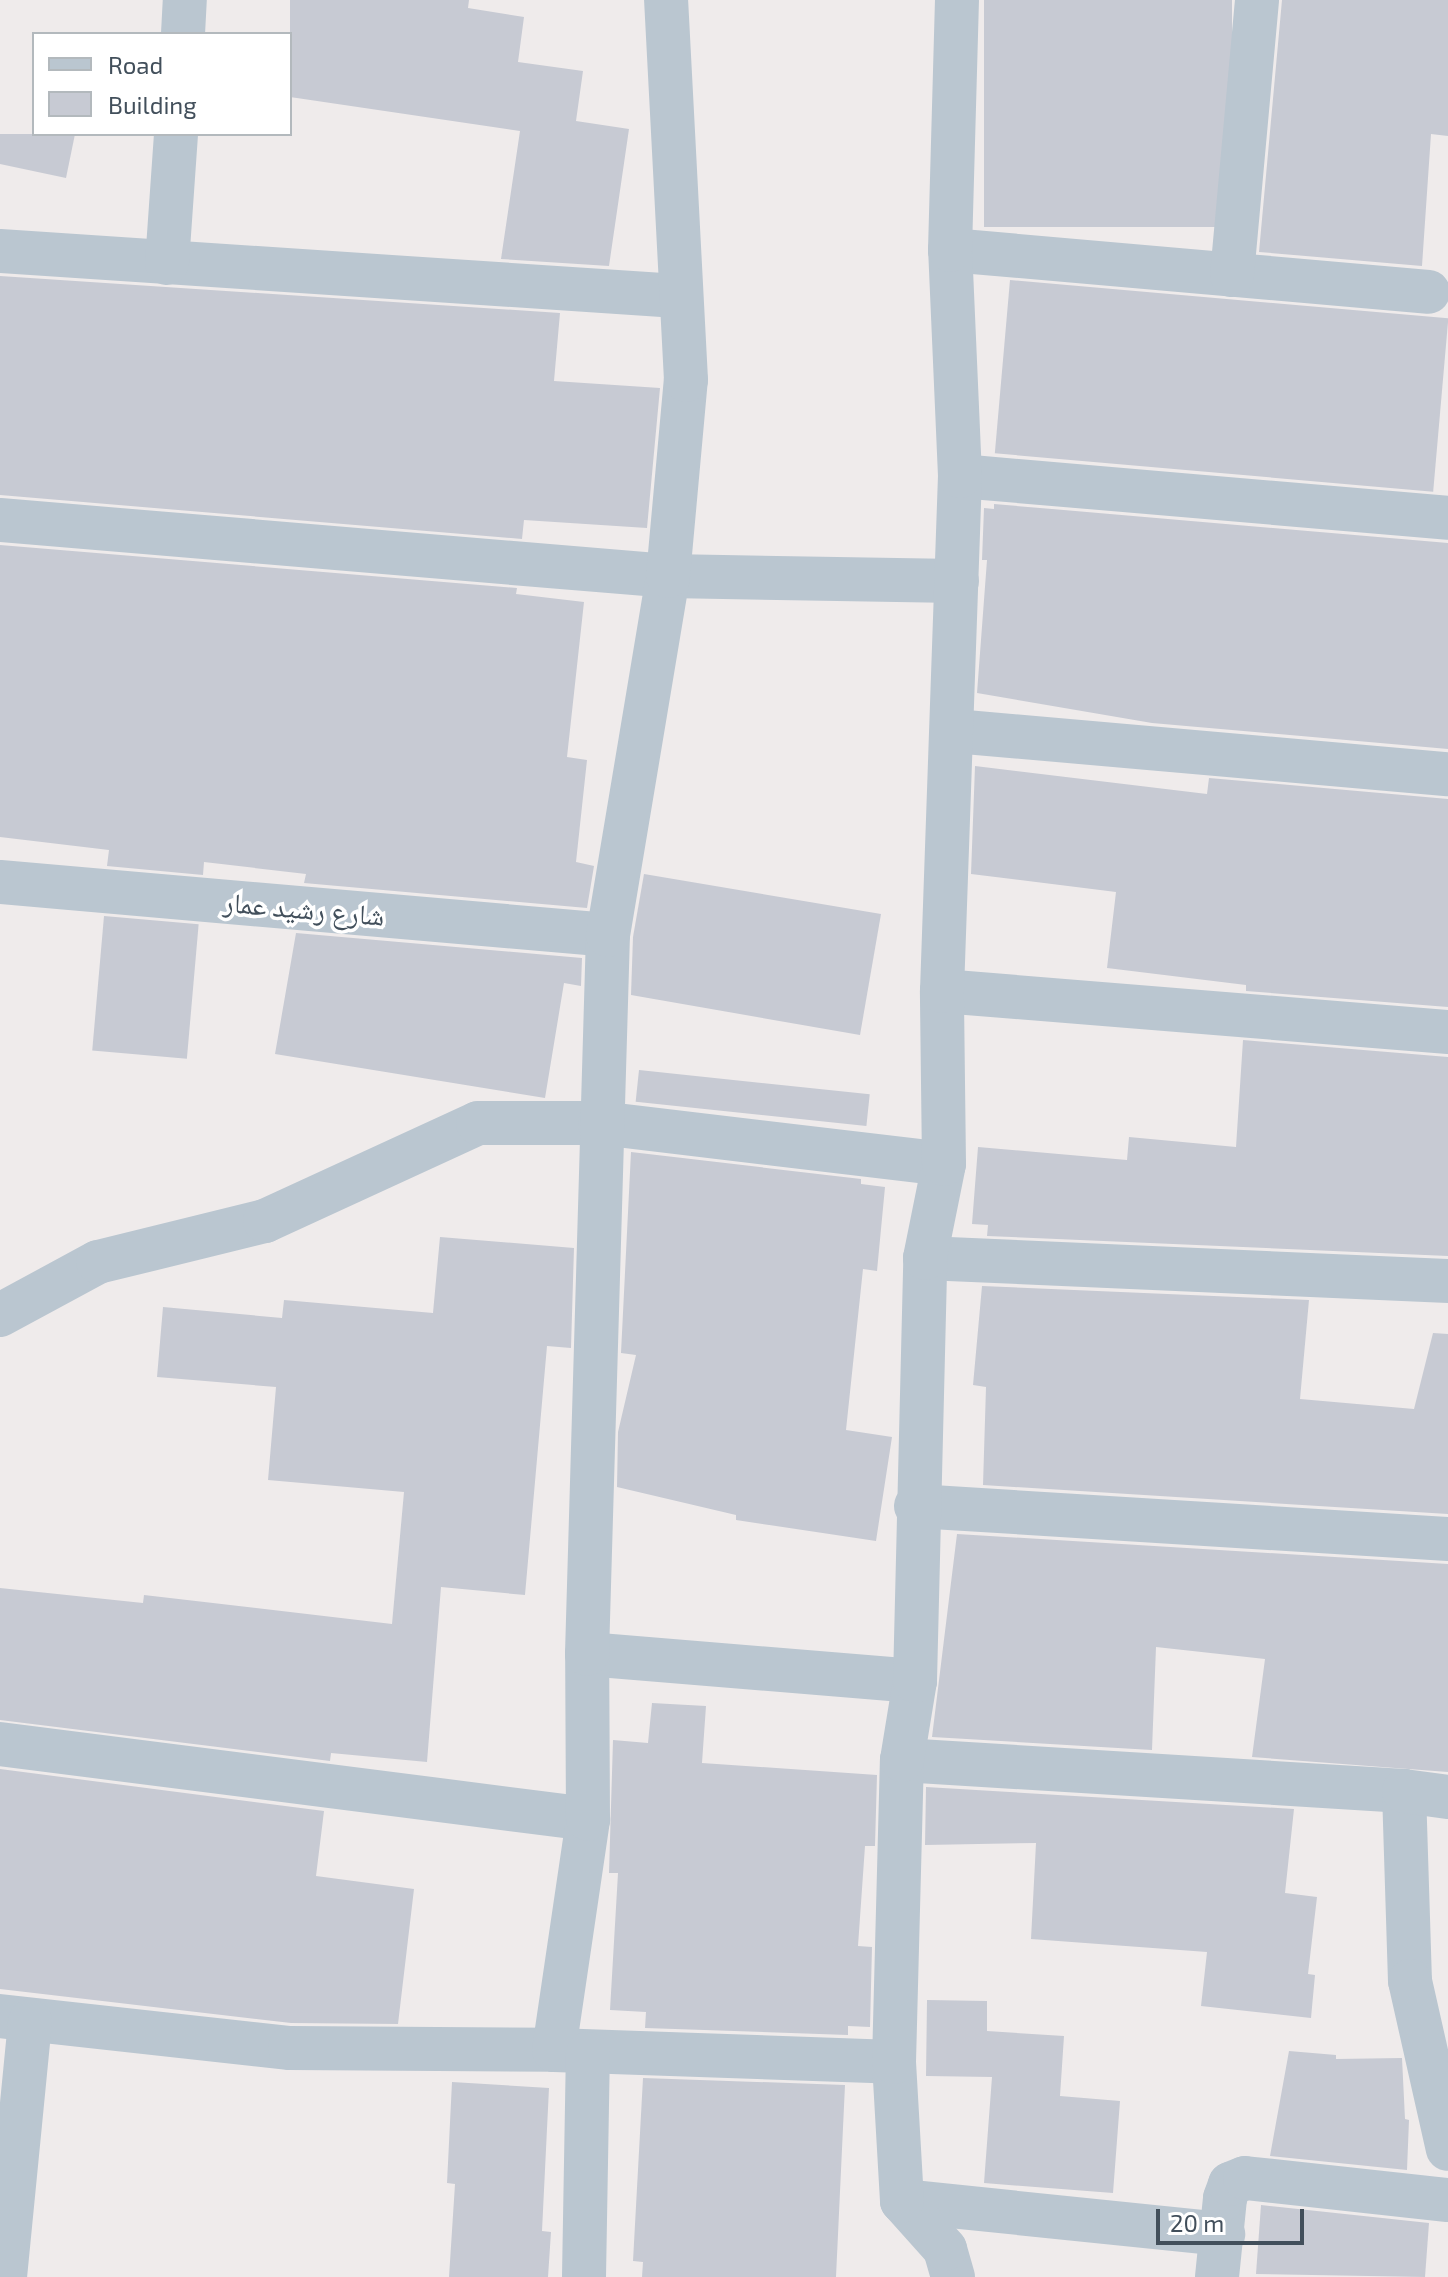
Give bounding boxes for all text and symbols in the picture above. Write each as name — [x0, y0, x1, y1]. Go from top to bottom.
legend — [32, 32, 292, 136]
text: Road — [108, 50, 163, 79]
text: Building — [108, 90, 197, 119]
street label: شارع رشيد عمار — [222, 884, 386, 932]
scale bar — [1160, 2193, 1308, 2243]
text: 20 m — [1170, 2208, 1224, 2237]

